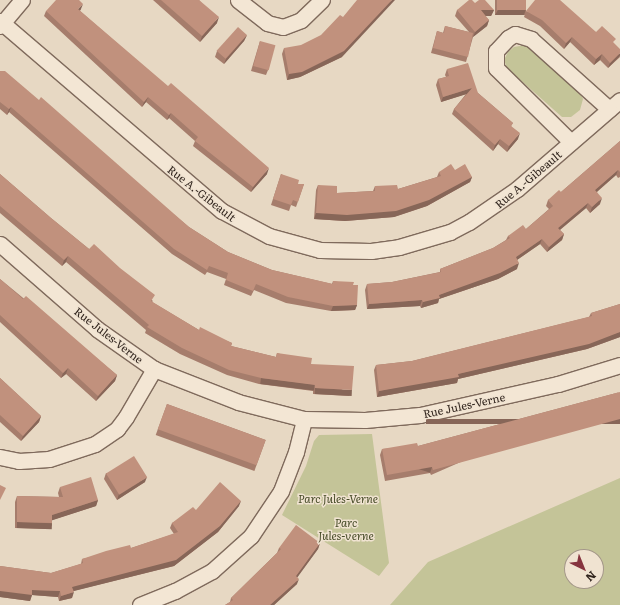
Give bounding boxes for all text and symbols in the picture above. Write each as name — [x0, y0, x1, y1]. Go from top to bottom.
street label: Rue A.-Gibeault — [492, 147, 564, 211]
street label: Rue A.-Gibeault — [165, 162, 239, 224]
street label: Rue Jules-Verne — [72, 304, 146, 366]
street label: Rue Jules-Verne — [422, 390, 506, 420]
park label: Parc Jules-Verne — [298, 491, 378, 505]
park label: Parc Jules-verne — [318, 516, 374, 542]
north arrow — [564, 549, 604, 589]
text: N — [583, 568, 600, 586]

